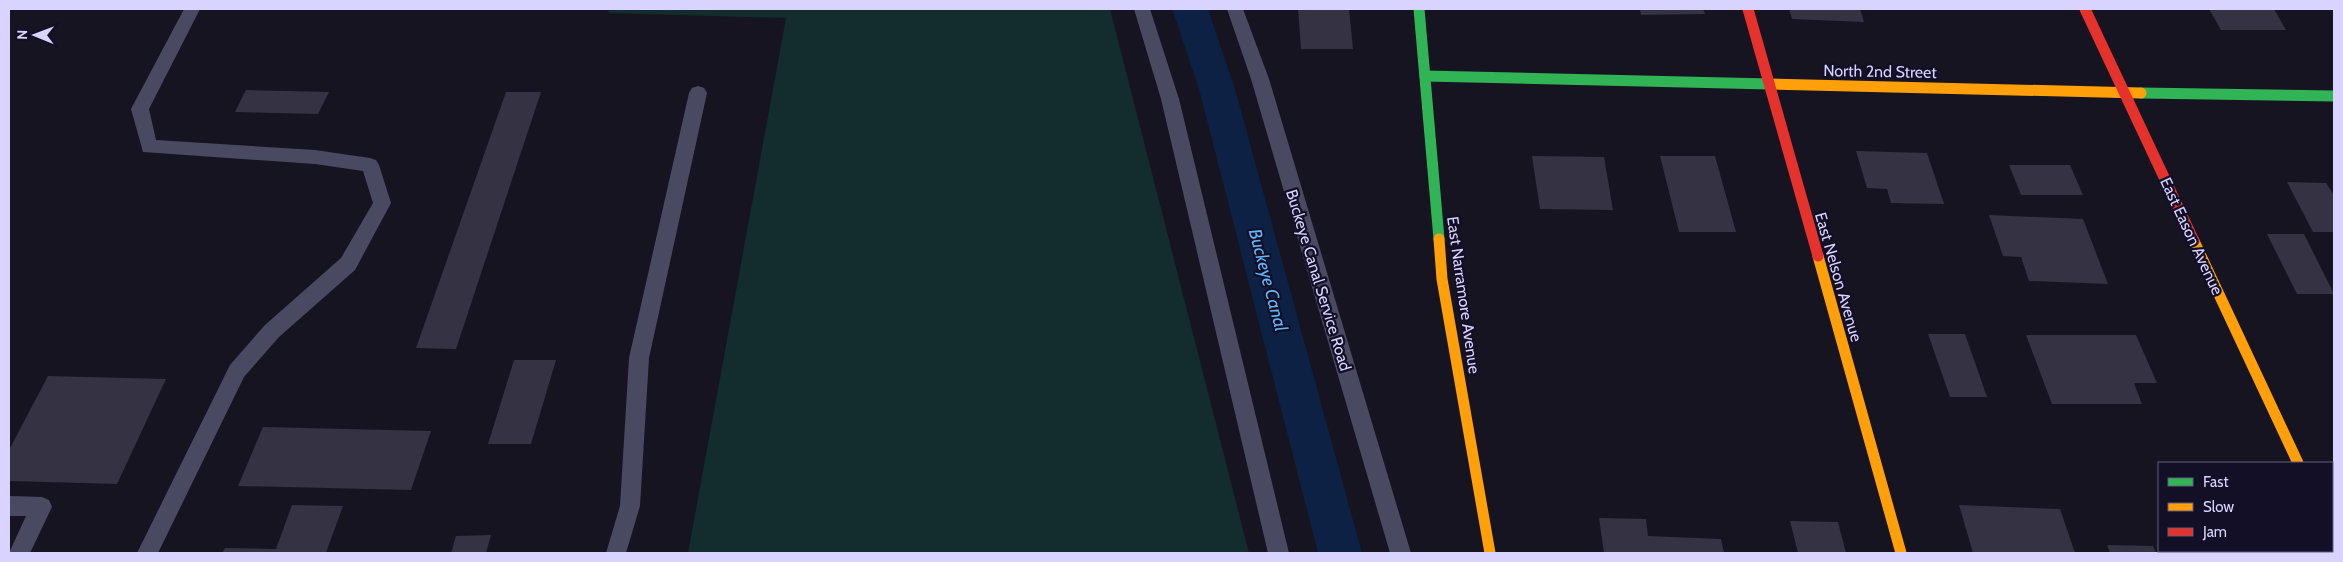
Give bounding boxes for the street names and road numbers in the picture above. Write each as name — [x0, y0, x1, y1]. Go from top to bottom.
street label: North 2nd Street — [1823, 61, 1937, 82]
street label: East Eason Avenue — [2156, 174, 2227, 298]
street label: Buckeye Canal Service Road — [1282, 187, 1355, 373]
street label: East Nelson Avenue — [1811, 210, 1866, 344]
street label: East Narramore Avenue — [1443, 215, 1484, 375]

